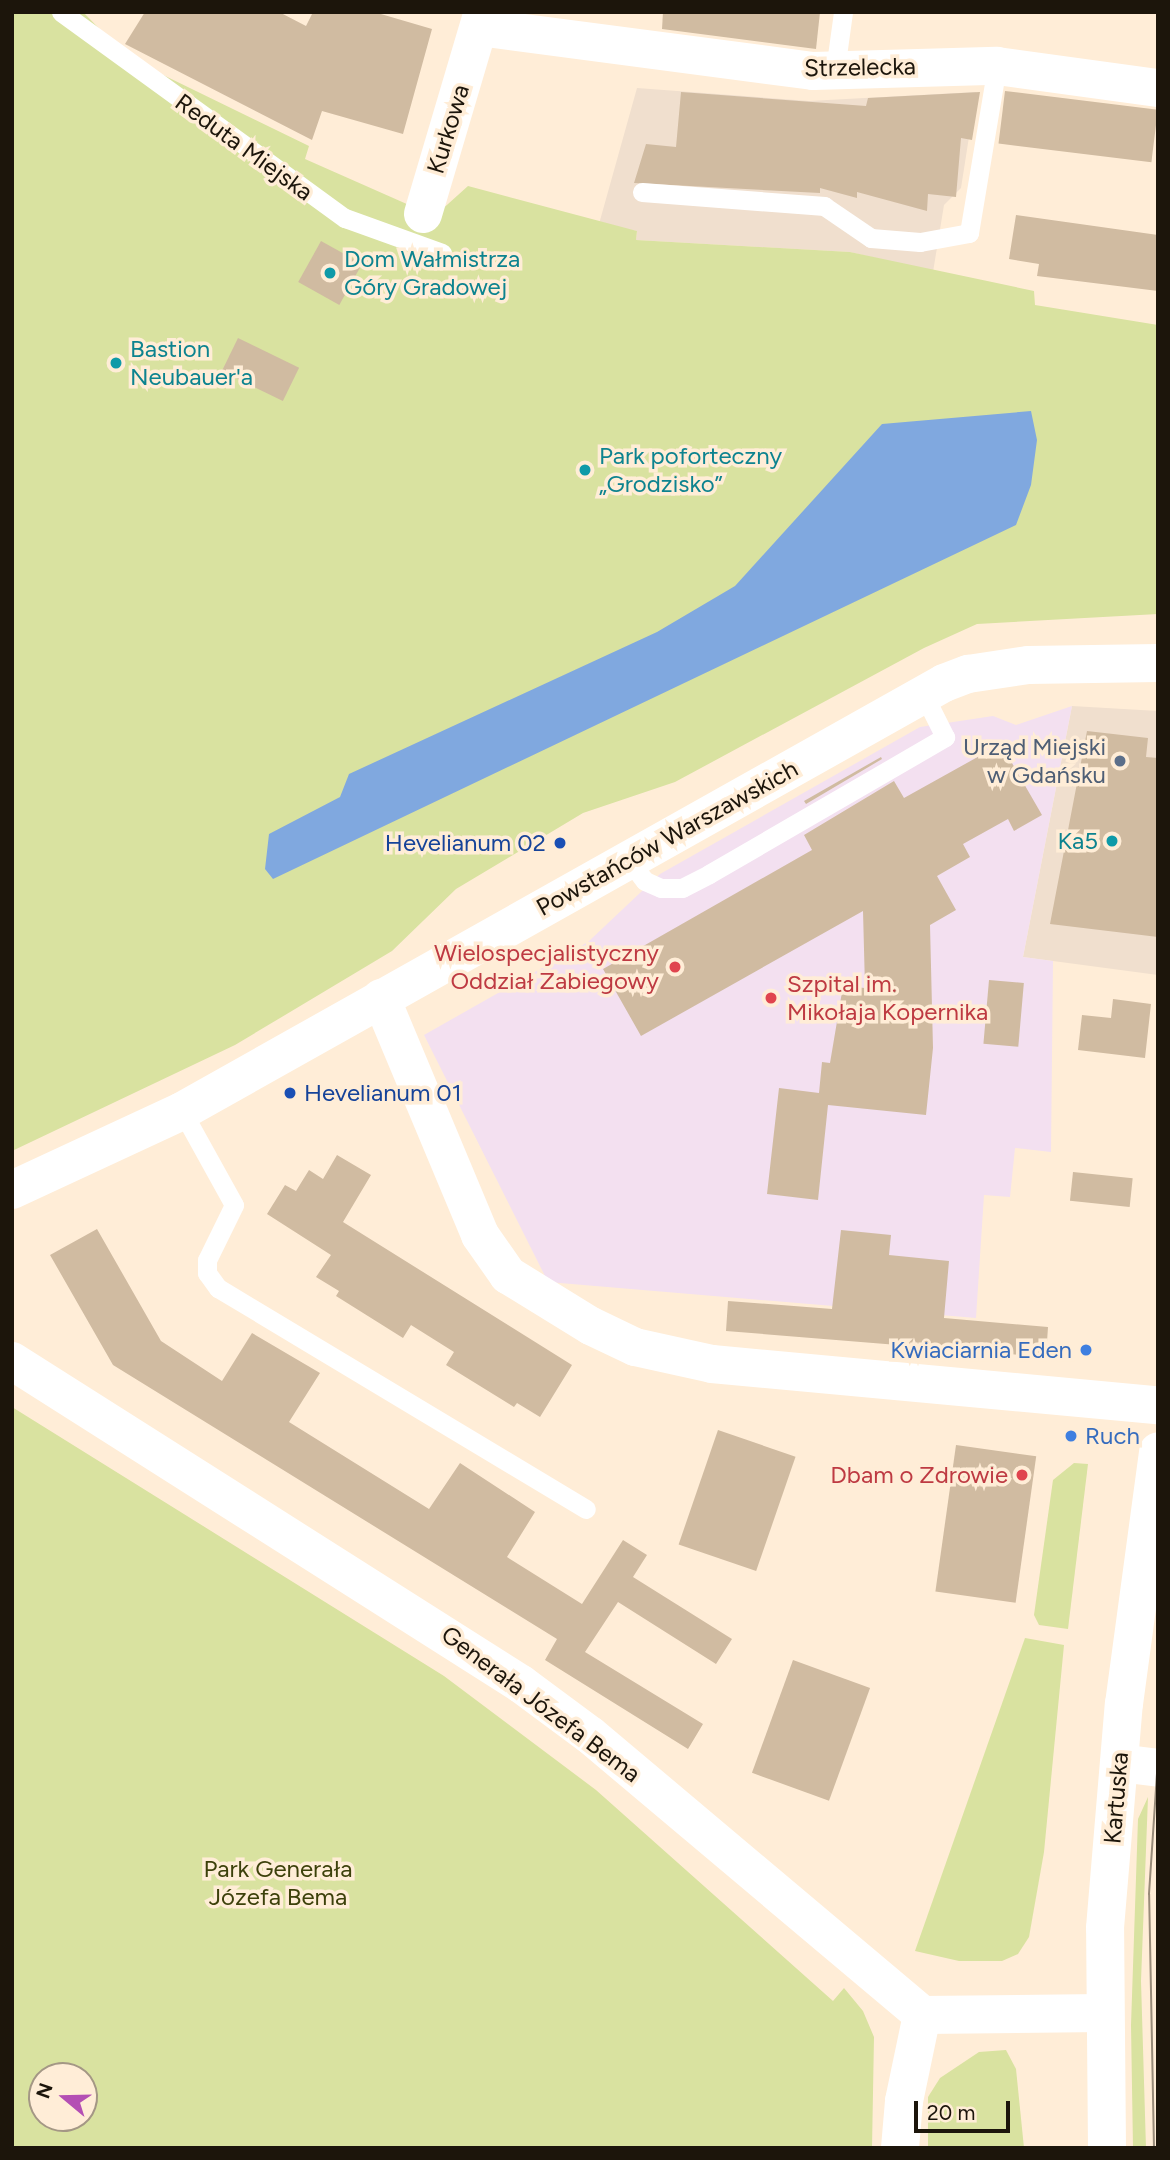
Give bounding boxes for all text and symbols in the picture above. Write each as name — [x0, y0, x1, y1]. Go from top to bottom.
street label: Strzelecka — [804, 52, 916, 82]
street label: Kurkowa — [421, 81, 475, 177]
street label: Reduta Miejska — [170, 87, 318, 207]
place label: Dom Wałmistrza Góry Gradowej — [344, 245, 520, 301]
marker: Dom Wałmistrza Góry Gradowej — [322, 265, 338, 281]
place label: Bastion Neubauer'a — [130, 335, 253, 391]
marker: Bastion Neubauer'a — [108, 355, 124, 371]
place label: Park poforteczny „Grodzisko” — [599, 442, 782, 498]
marker: Park poforteczny „Grodzisko” — [577, 462, 593, 478]
place label: Urząd Miejski w Gdańsku — [963, 733, 1106, 789]
marker: Urząd Miejski w Gdańsku — [1112, 753, 1128, 769]
street label: Powstańców Warszawskich — [531, 754, 803, 922]
place label: Ka5 — [1058, 827, 1098, 855]
place label: Hevelianum 02 — [385, 829, 546, 857]
marker: Ka5 — [1104, 833, 1120, 849]
marker: Hevelianum 02 — [552, 835, 568, 851]
place label: Wielospecjalistyczny Oddział Zabiegowy — [434, 939, 659, 995]
marker: Wielospecjalistyczny Oddział Zabiegowy — [665, 957, 685, 977]
place label: Szpital im. Mikołaja Kopernika — [787, 970, 988, 1026]
marker: Szpital im. Mikołaja Kopernika — [761, 988, 781, 1008]
place label: Hevelianum 01 — [304, 1079, 462, 1107]
marker: Hevelianum 01 — [282, 1085, 298, 1101]
place label: Kwiaciarnia Eden — [890, 1336, 1072, 1364]
marker: Kwiaciarnia Eden — [1078, 1342, 1094, 1358]
place label: Ruch — [1085, 1422, 1140, 1450]
marker: Ruch — [1063, 1428, 1079, 1444]
place label: Dbam o Zdrowie — [830, 1461, 1008, 1489]
marker: Dbam o Zdrowie — [1014, 1467, 1030, 1483]
street label: Generała Józefa Bema — [436, 1620, 646, 1788]
street label: Kartuska — [1098, 1751, 1134, 1845]
park label: Park Generała Józefa Bema — [204, 1855, 352, 1911]
north arrow — [28, 2062, 98, 2132]
text: N — [31, 2080, 58, 2101]
scale bar — [918, 2086, 1014, 2130]
text: 20 m — [927, 2100, 975, 2125]

